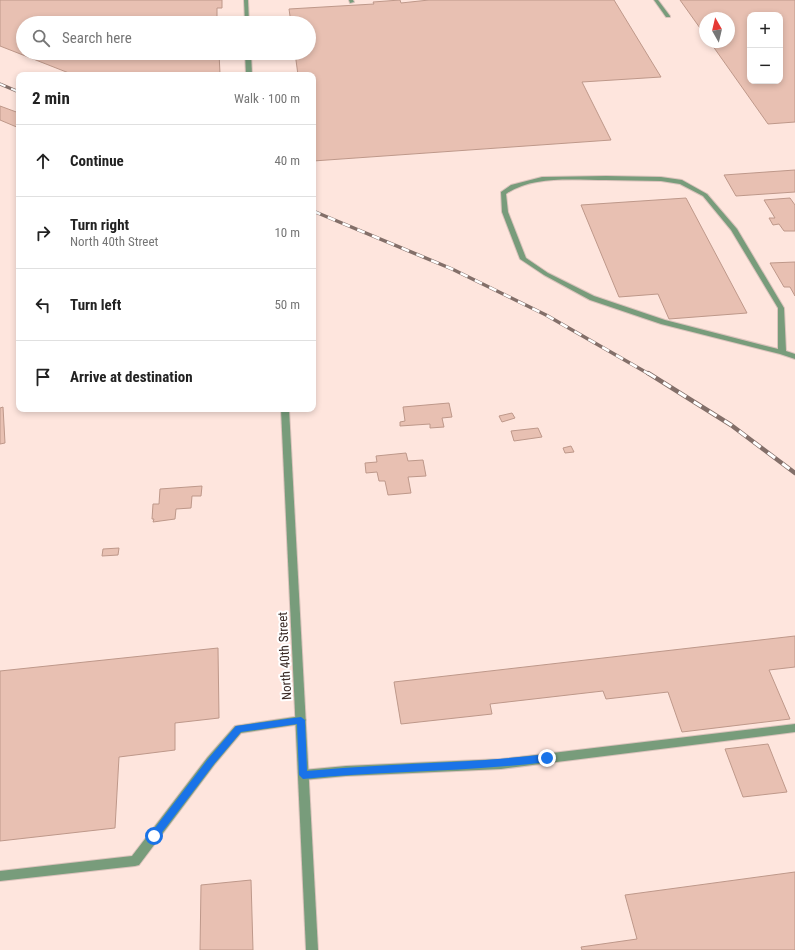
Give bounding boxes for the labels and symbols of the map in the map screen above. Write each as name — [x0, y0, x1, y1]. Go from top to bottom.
north arrow — [699, 12, 735, 48]
street label: North 40th Street — [275, 611, 294, 700]
route end — [538, 749, 556, 767]
route start — [145, 827, 163, 845]

